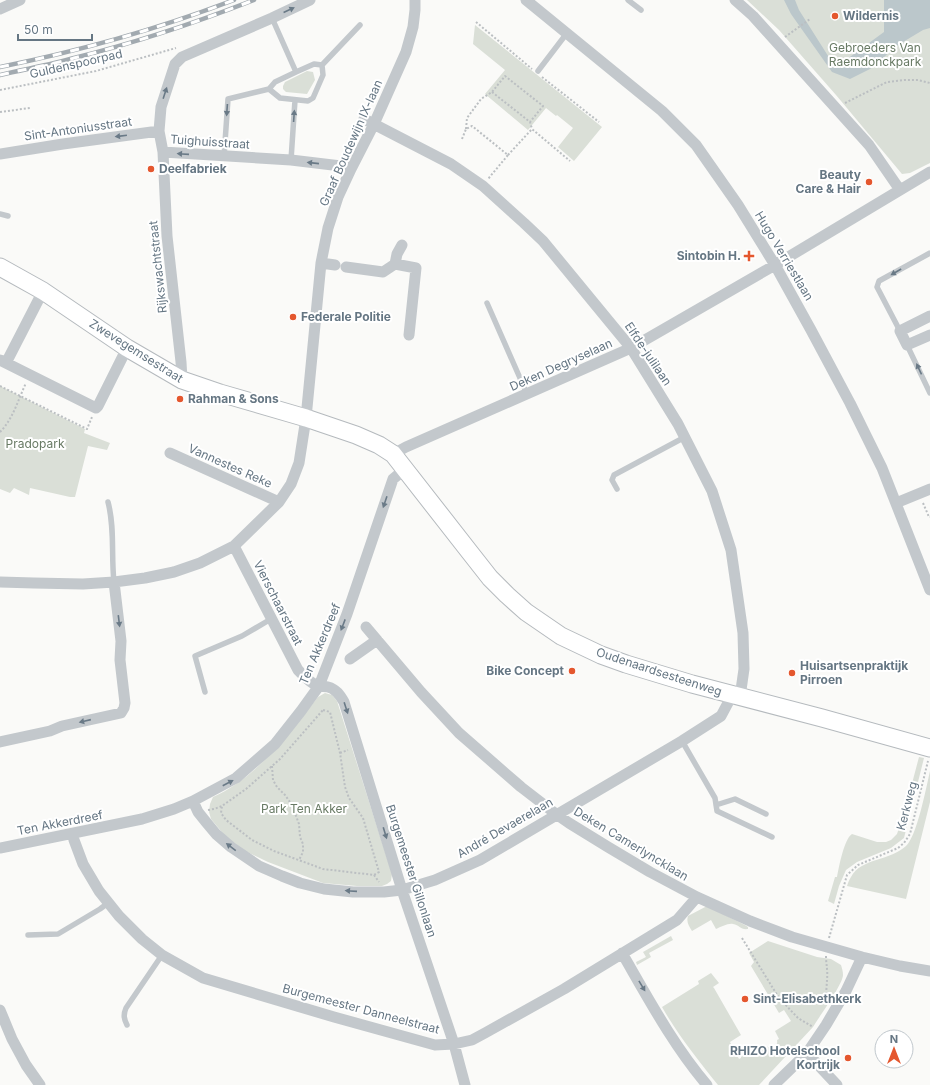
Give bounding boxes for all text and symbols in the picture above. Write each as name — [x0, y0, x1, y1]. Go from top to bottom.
one-way arrow — [284, 7, 295, 13]
place label: Wildernis — [843, 8, 899, 23]
marker: Wildernis — [830, 11, 840, 21]
scale bar — [18, 16, 92, 42]
text: 50 m — [24, 22, 53, 37]
park label: Gebroeders Van Raemdonckpark — [829, 40, 922, 69]
street label: Guldenspoorpad — [28, 46, 124, 81]
street label: Graaf Boudewijn IX-laan — [316, 77, 385, 208]
one-way arrow — [163, 87, 169, 99]
one-way arrow — [224, 104, 231, 116]
one-way arrow — [291, 110, 298, 122]
street label: Sint-Antoniusstraat — [23, 114, 133, 143]
street label: Tuighuisstraat — [170, 131, 250, 152]
one-way arrow — [115, 133, 127, 139]
one-way arrow — [177, 150, 189, 157]
one-way arrow — [307, 160, 319, 166]
place label: Deelfabriek — [159, 161, 227, 176]
marker: Deelfabriek — [146, 164, 156, 174]
place label: Beauty Care & Hair — [796, 167, 862, 196]
marker: Beauty Care & Hair — [864, 177, 874, 187]
street label: Hugo Verriestlaan — [752, 208, 817, 303]
street label: Rijkswachtstraat — [145, 220, 170, 314]
place label: Sintobin H. — [677, 248, 741, 263]
marker: Sintobin H. — [744, 251, 754, 261]
one-way arrow — [890, 268, 902, 275]
place label: Federale Politie — [301, 309, 391, 324]
marker: Federale Politie — [288, 312, 298, 322]
street label: Zwevegemsestraat — [87, 316, 186, 386]
street label: Elfde-julilaan — [622, 319, 675, 388]
street label: Deken Degryselaan — [507, 335, 614, 394]
one-way arrow — [916, 363, 922, 375]
place label: Rahman & Sons — [188, 391, 279, 406]
marker: Rahman & Sons — [175, 394, 185, 404]
park label: Pradopark — [6, 436, 65, 451]
street label: Vannestes Reke — [186, 440, 274, 491]
one-way arrow — [382, 496, 388, 508]
street label: Vierschaarstraat — [251, 558, 306, 648]
street label: Ten Akkerdreef — [296, 600, 344, 687]
one-way arrow — [116, 615, 122, 627]
one-way arrow — [339, 619, 345, 631]
street label: Oudenaardsesteenweg — [594, 644, 724, 699]
place label: Huisartsenpraktijk Pirroen — [800, 658, 908, 687]
place label: Bike Concept — [486, 663, 565, 678]
marker: Bike Concept — [567, 666, 577, 676]
marker: Huisartsenpraktijk Pirroen — [787, 668, 797, 678]
one-way arrow — [344, 703, 350, 715]
one-way arrow — [79, 718, 91, 724]
one-way arrow — [222, 780, 233, 786]
street label: Kerkweg — [893, 780, 920, 832]
street label: André Devaerelaan — [454, 794, 555, 861]
park label: Park Ten Akker — [261, 801, 347, 816]
street label: Burgemeester Gillonlaan — [383, 803, 440, 939]
street label: Deken Camerlyncklaan — [571, 803, 691, 884]
street label: Ten Akkerdreef — [16, 807, 105, 838]
one-way arrow — [382, 827, 388, 839]
one-way arrow — [226, 843, 237, 851]
one-way arrow — [345, 888, 357, 895]
street label: Burgemeester Danneelstraat — [281, 980, 441, 1037]
one-way arrow — [638, 980, 645, 992]
place label: Sint-Elisabethkerk — [753, 991, 861, 1006]
marker: Sint-Elisabethkerk — [740, 994, 750, 1004]
north arrow — [874, 1029, 914, 1069]
text: N — [890, 1032, 898, 1046]
place label: RHIZO Hotelschool Kortrijk — [730, 1043, 840, 1072]
marker: RHIZO Hotelschool Kortrijk — [843, 1053, 853, 1063]

